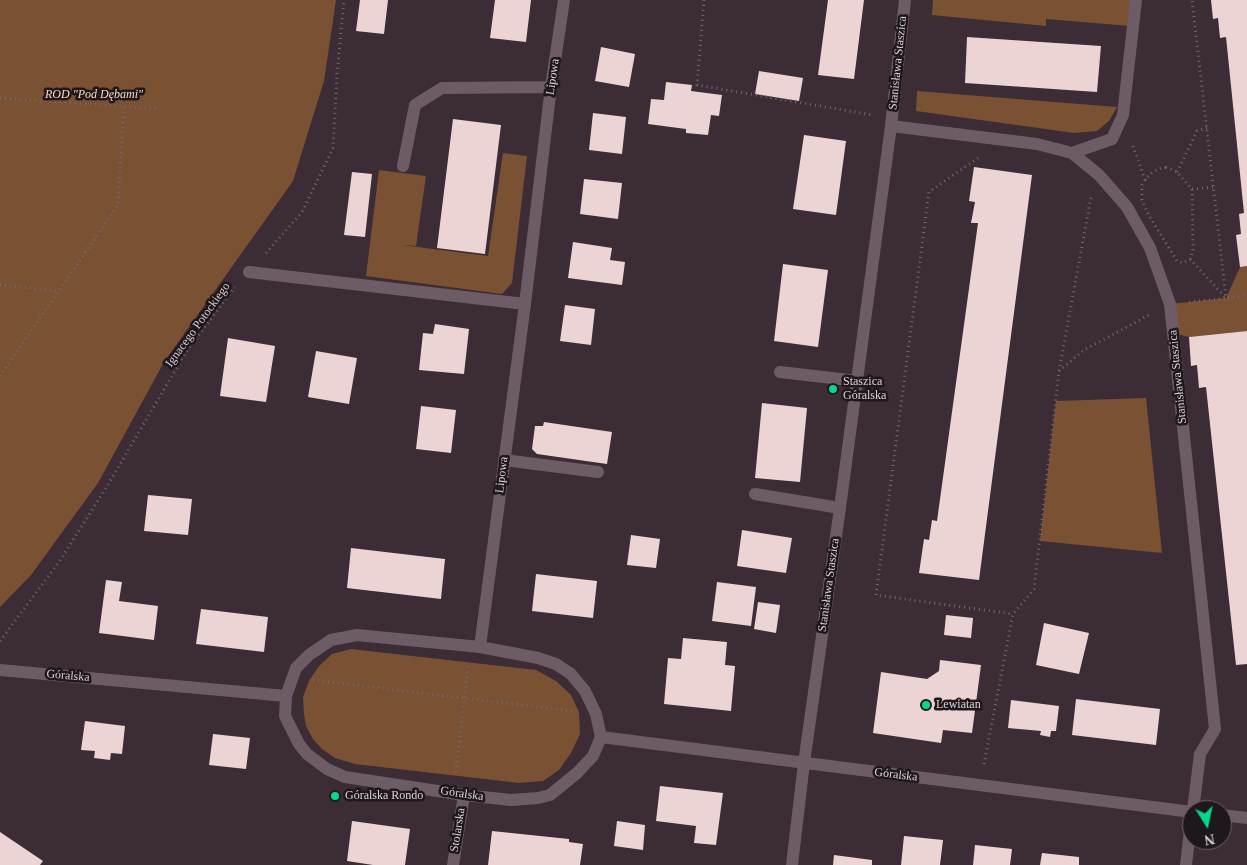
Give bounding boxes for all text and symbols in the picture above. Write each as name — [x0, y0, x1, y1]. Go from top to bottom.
street label: Stanisława Staszica — [886, 15, 910, 111]
street label: Lipowa — [543, 58, 563, 96]
park label: ROD "Pod Dębami" — [45, 88, 143, 102]
street label: Ignacego Potockiego — [163, 280, 233, 370]
street label: Stanisława Staszica — [1166, 329, 1190, 425]
place label: Staszica Góralska — [843, 375, 886, 403]
marker: Staszica Góralska — [827, 383, 839, 395]
street label: Lipowa — [493, 456, 511, 494]
street label: Stanisława Staszica — [815, 537, 843, 633]
street label: Góralska — [46, 667, 90, 685]
place label: Lewiatan — [936, 698, 981, 712]
marker: Lewiatan — [920, 699, 932, 711]
street label: Góralska — [874, 765, 918, 785]
street label: Góralska — [440, 784, 484, 804]
place label: Góralska Rondo — [345, 789, 423, 803]
marker: Góralska Rondo — [329, 790, 341, 802]
north arrow — [1182, 800, 1232, 850]
street label: Stolarska — [447, 807, 469, 853]
text: N — [1203, 831, 1216, 848]

